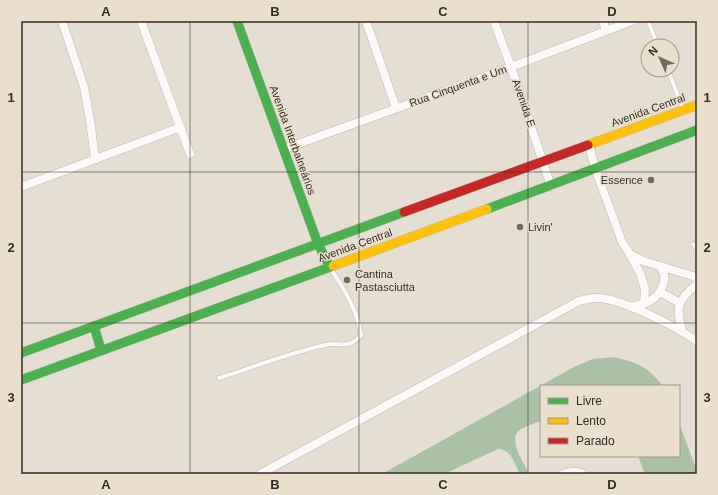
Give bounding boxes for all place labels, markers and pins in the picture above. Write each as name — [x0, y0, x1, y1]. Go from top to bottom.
place label: Essence — [601, 174, 643, 186]
marker: Essence — [646, 175, 656, 185]
place label: Livin' — [528, 221, 553, 233]
marker: Livin' — [515, 222, 525, 232]
place label: Cantina Pastasciutta — [355, 268, 416, 293]
marker: Cantina Pastasciutta — [342, 275, 352, 285]

